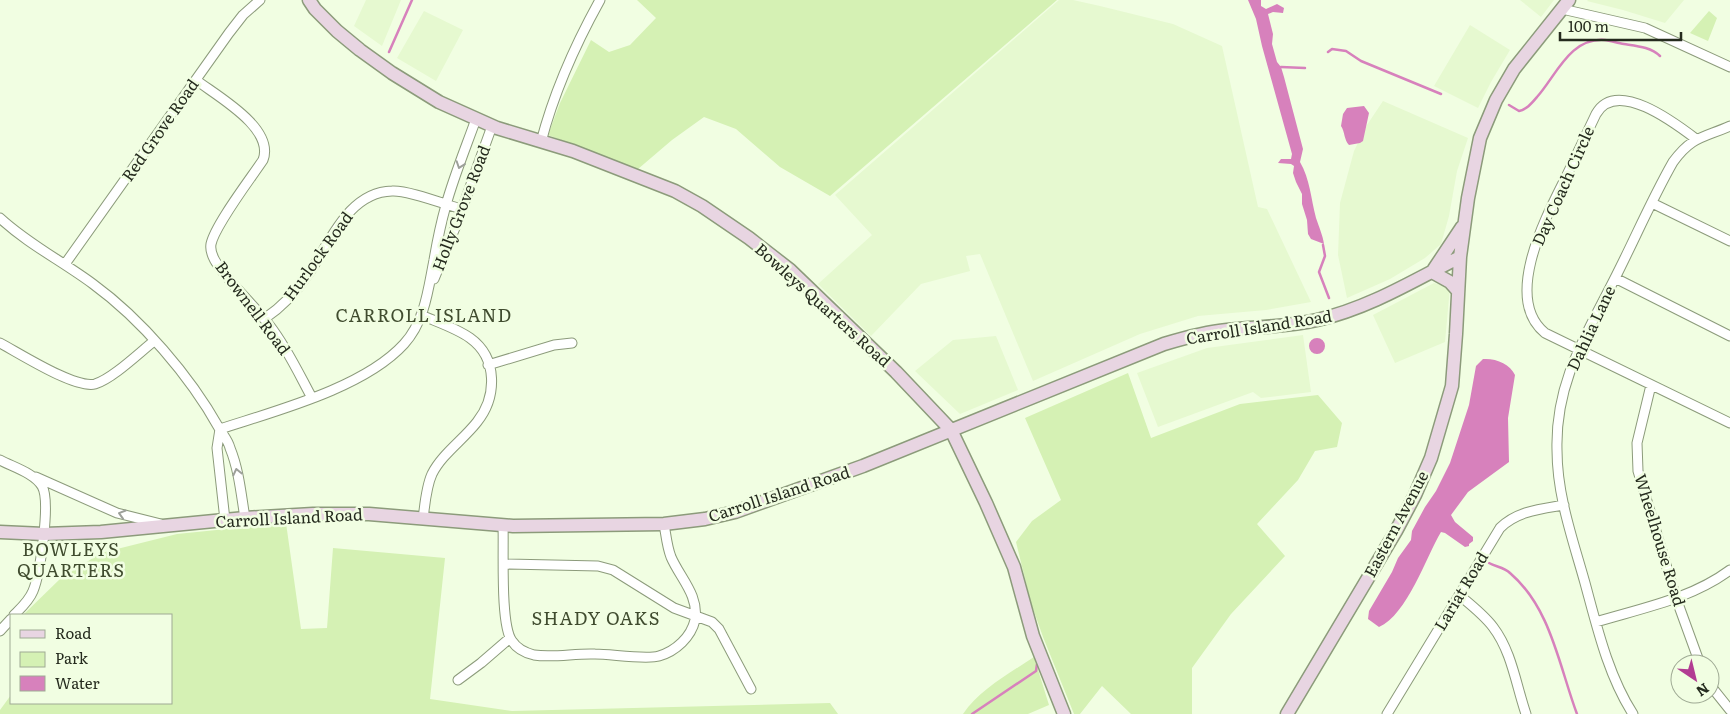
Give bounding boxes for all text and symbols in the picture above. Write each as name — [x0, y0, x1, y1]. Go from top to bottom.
scale bar — [1560, 10, 1681, 42]
text: 100 m — [1568, 14, 1609, 37]
street label: Red Grove Road — [115, 73, 204, 186]
street label: Day Coach Circle — [1525, 122, 1599, 249]
street label: Holly Grove Road — [425, 141, 495, 274]
one-way arrow — [456, 160, 466, 169]
street label: Hurlock Road — [277, 206, 358, 305]
street label: Bowleys Quarters Road — [750, 237, 897, 372]
street label: Brownell Road — [210, 255, 297, 360]
street label: Dahlia Lane — [1560, 281, 1620, 374]
district label: CARROLL ISLAND — [336, 301, 512, 328]
street label: Carroll Island Road — [1184, 303, 1334, 349]
street label: Carroll Island Road — [705, 459, 853, 527]
street label: Eastern Avenue — [1357, 466, 1433, 581]
one-way arrow — [232, 467, 243, 476]
street label: Wheelhouse Road — [1629, 471, 1693, 609]
street label: Carroll Island Road — [215, 501, 363, 533]
one-way arrow — [118, 509, 126, 519]
district label: BOWLEYS QUARTERS — [17, 535, 125, 583]
street label: Lariat Road — [1427, 546, 1493, 634]
district label: SHADY OAKS — [532, 604, 660, 631]
legend — [10, 614, 172, 704]
text: Road — [55, 621, 91, 644]
text: Park — [55, 646, 89, 669]
north arrow — [1670, 654, 1720, 704]
text: Water — [55, 671, 100, 694]
text: N — [1692, 679, 1714, 702]

